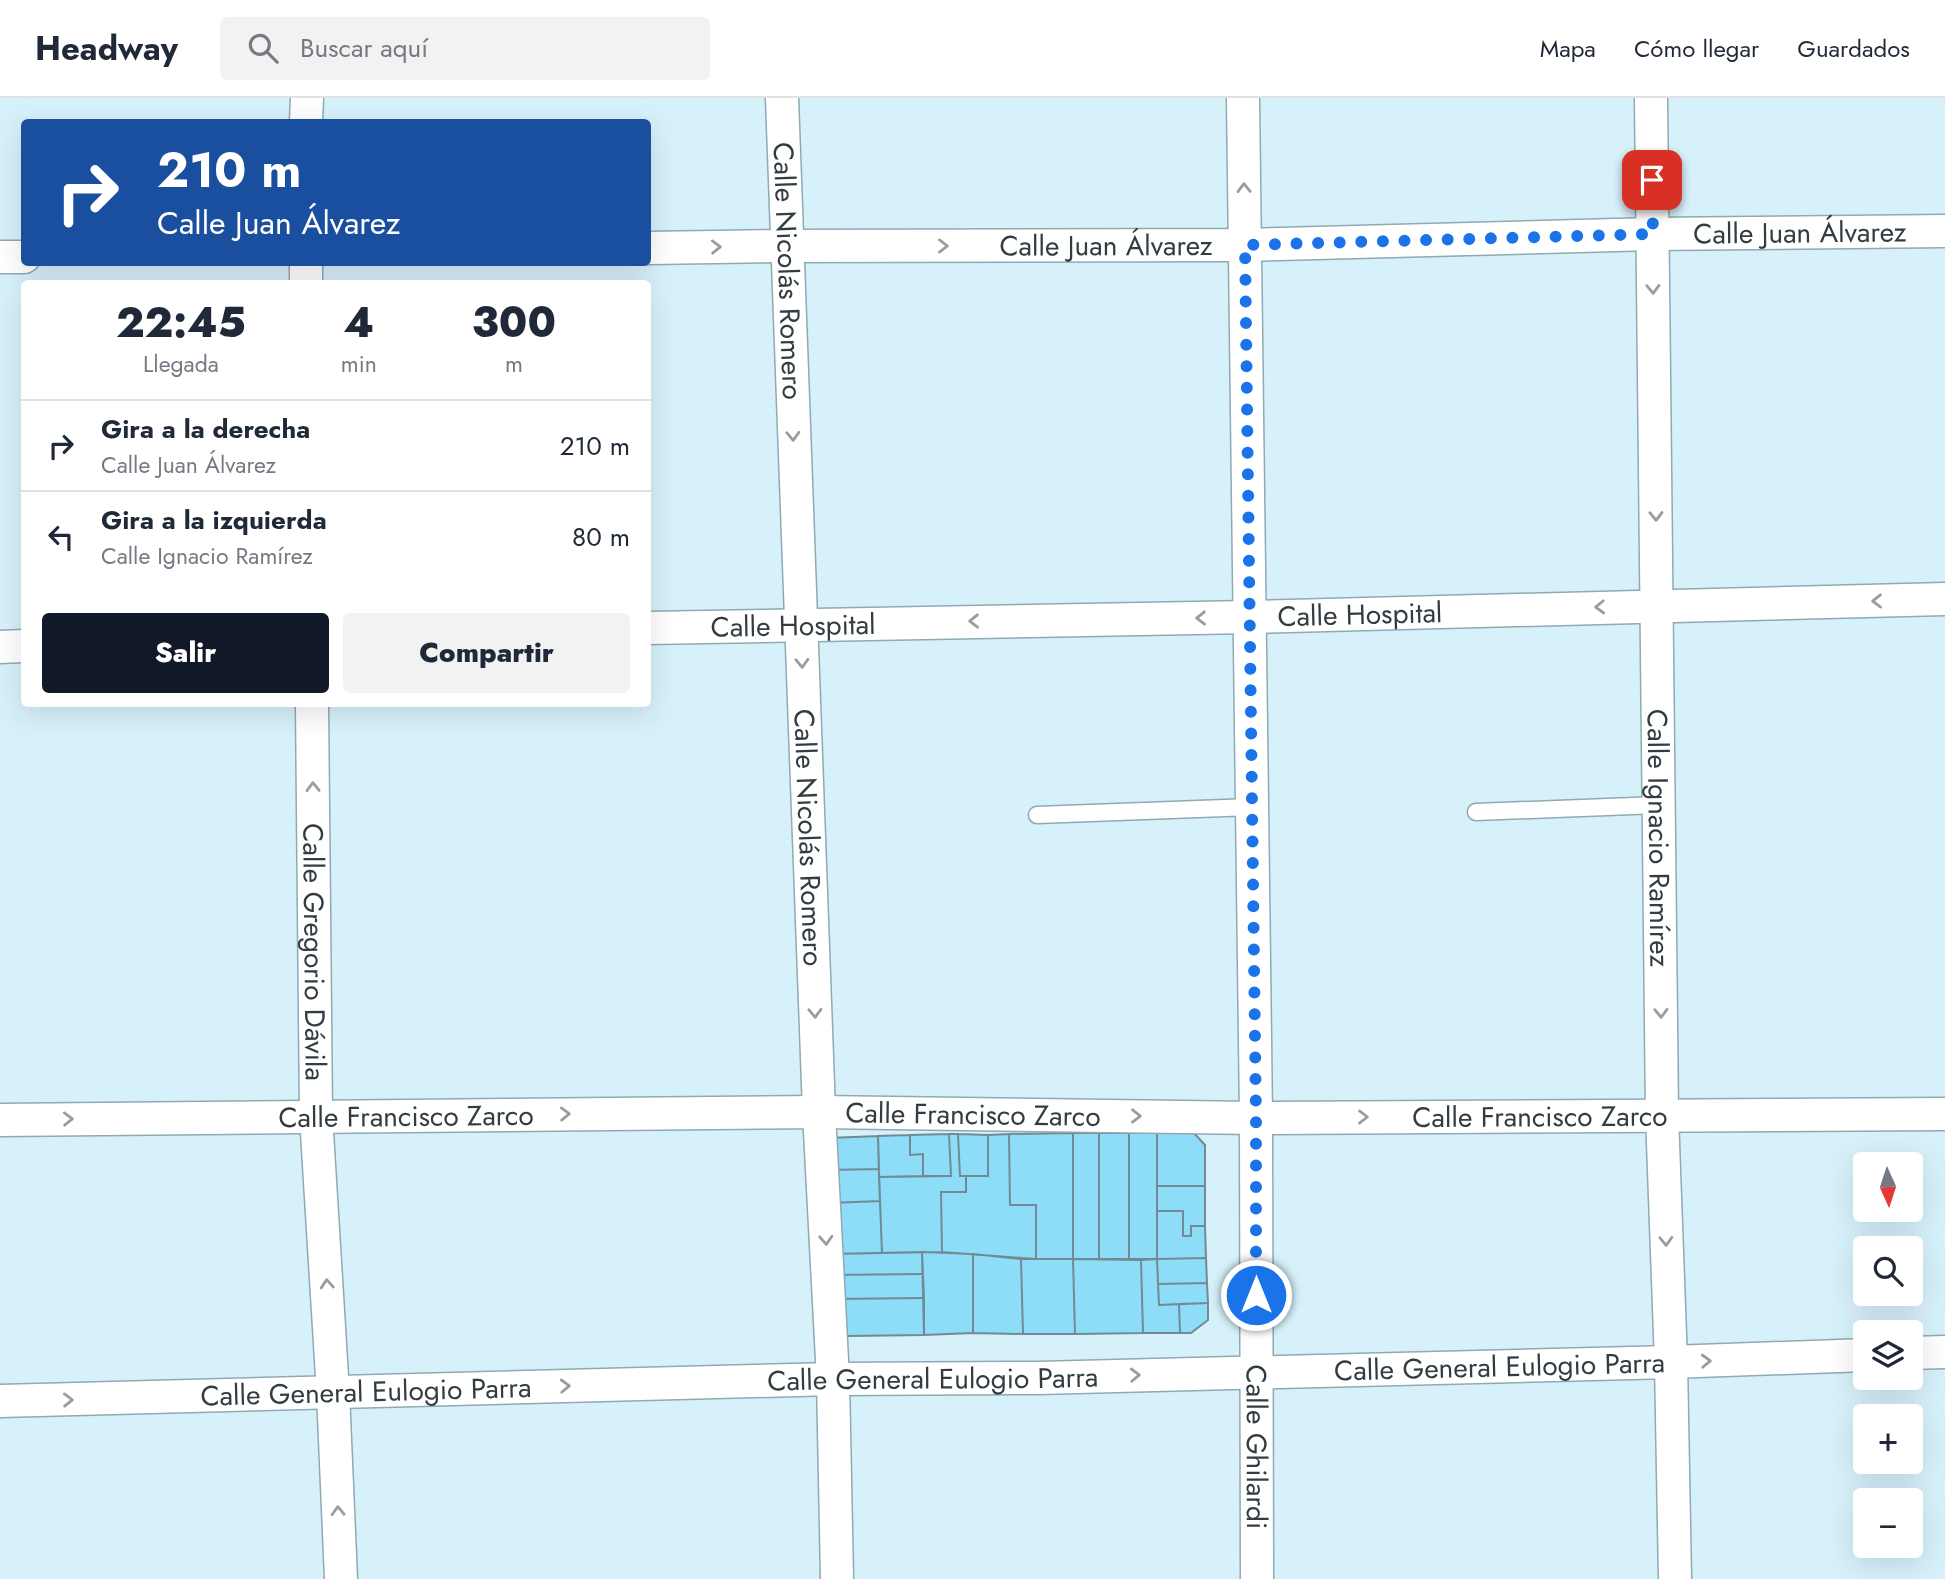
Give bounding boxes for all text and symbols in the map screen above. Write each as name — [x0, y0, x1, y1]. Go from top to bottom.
search box — [220, 17, 710, 80]
text: Headway — [35, 25, 178, 72]
icon: search — [244, 29, 282, 67]
text: Buscar aquí — [300, 29, 428, 67]
text: Mapa — [1540, 31, 1596, 66]
text: Cómo llegar — [1634, 31, 1759, 66]
text: Guardados — [1797, 31, 1910, 66]
text: 210 m — [157, 135, 301, 205]
street label: Calle Nicolás Romero — [763, 141, 813, 400]
icon: right — [42, 147, 133, 238]
pin — [1622, 150, 1682, 210]
icon: arrive — [1633, 161, 1671, 199]
one-way arrow — [1237, 182, 1252, 193]
text: Calle Juan Álvarez — [157, 200, 401, 246]
street label: Calle Juan Álvarez — [1693, 211, 1907, 255]
street label: Calle Juan Álvarez — [999, 225, 1213, 267]
one-way arrow — [938, 238, 949, 253]
one-way arrow — [711, 239, 721, 255]
one-way arrow — [1645, 284, 1661, 294]
text: 22:45 — [116, 292, 246, 353]
text: 4 — [343, 292, 374, 353]
text: 300 — [472, 292, 556, 353]
text: Llegada — [143, 347, 219, 381]
text: min — [341, 347, 377, 381]
text: m — [505, 347, 523, 381]
text: Gira a la derecha — [101, 410, 310, 448]
icon: right — [42, 427, 80, 465]
text: 210 m — [560, 427, 630, 465]
one-way arrow — [786, 430, 801, 441]
text: Calle Juan Álvarez — [101, 448, 276, 482]
text: Gira a la izquierda — [101, 501, 327, 539]
one-way arrow — [1648, 511, 1664, 522]
icon: left — [42, 518, 80, 556]
text: 80 m — [572, 518, 630, 556]
text: Calle Ignacio Ramírez — [101, 539, 313, 573]
street label: Calle Hospital — [1277, 592, 1443, 637]
one-way arrow — [1871, 593, 1882, 608]
one-way arrow — [1595, 599, 1605, 615]
street label: Calle Hospital — [710, 604, 876, 648]
one-way arrow — [1196, 610, 1207, 625]
button: Salir — [42, 613, 329, 693]
button: Compartir — [343, 613, 630, 693]
one-way arrow — [968, 613, 979, 629]
one-way arrow — [794, 658, 810, 669]
street label: Calle Nicolás Romero — [783, 708, 834, 967]
street label: Calle Ignacio Ramírez — [1637, 709, 1680, 967]
one-way arrow — [305, 781, 321, 792]
street label: Calle Gregorio Dávila — [292, 823, 336, 1081]
one-way arrow — [808, 1007, 823, 1018]
one-way arrow — [1653, 1008, 1669, 1019]
street label: Calle Francisco Zarco — [845, 1092, 1101, 1137]
street label: Calle Francisco Zarco — [278, 1095, 534, 1138]
street label: Calle Francisco Zarco — [1412, 1096, 1668, 1138]
one-way arrow — [560, 1106, 571, 1122]
one-way arrow — [1131, 1108, 1141, 1124]
one-way arrow — [1358, 1109, 1369, 1125]
one-way arrow — [63, 1111, 74, 1127]
north arrow — [1853, 1152, 1923, 1222]
map controls — [1853, 1152, 1923, 1558]
one-way arrow — [818, 1235, 833, 1246]
one-way arrow — [1659, 1235, 1674, 1246]
button: search — [1853, 1236, 1923, 1306]
position arrow — [1219, 1258, 1293, 1332]
one-way arrow — [319, 1278, 334, 1289]
button: layers — [1853, 1320, 1923, 1390]
street label: Calle General Eulogio Parra — [1334, 1342, 1666, 1392]
one-way arrow — [1700, 1354, 1711, 1369]
street label: Calle General Eulogio Parra — [767, 1357, 1099, 1402]
street label: Calle Ghilardi — [1236, 1364, 1277, 1529]
street label: Calle General Eulogio Parra — [200, 1367, 532, 1417]
one-way arrow — [1131, 1367, 1141, 1383]
one-way arrow — [560, 1379, 571, 1394]
one-way arrow — [63, 1392, 74, 1407]
button: + — [1853, 1404, 1923, 1474]
button: − — [1853, 1488, 1923, 1558]
one-way arrow — [331, 1505, 346, 1516]

